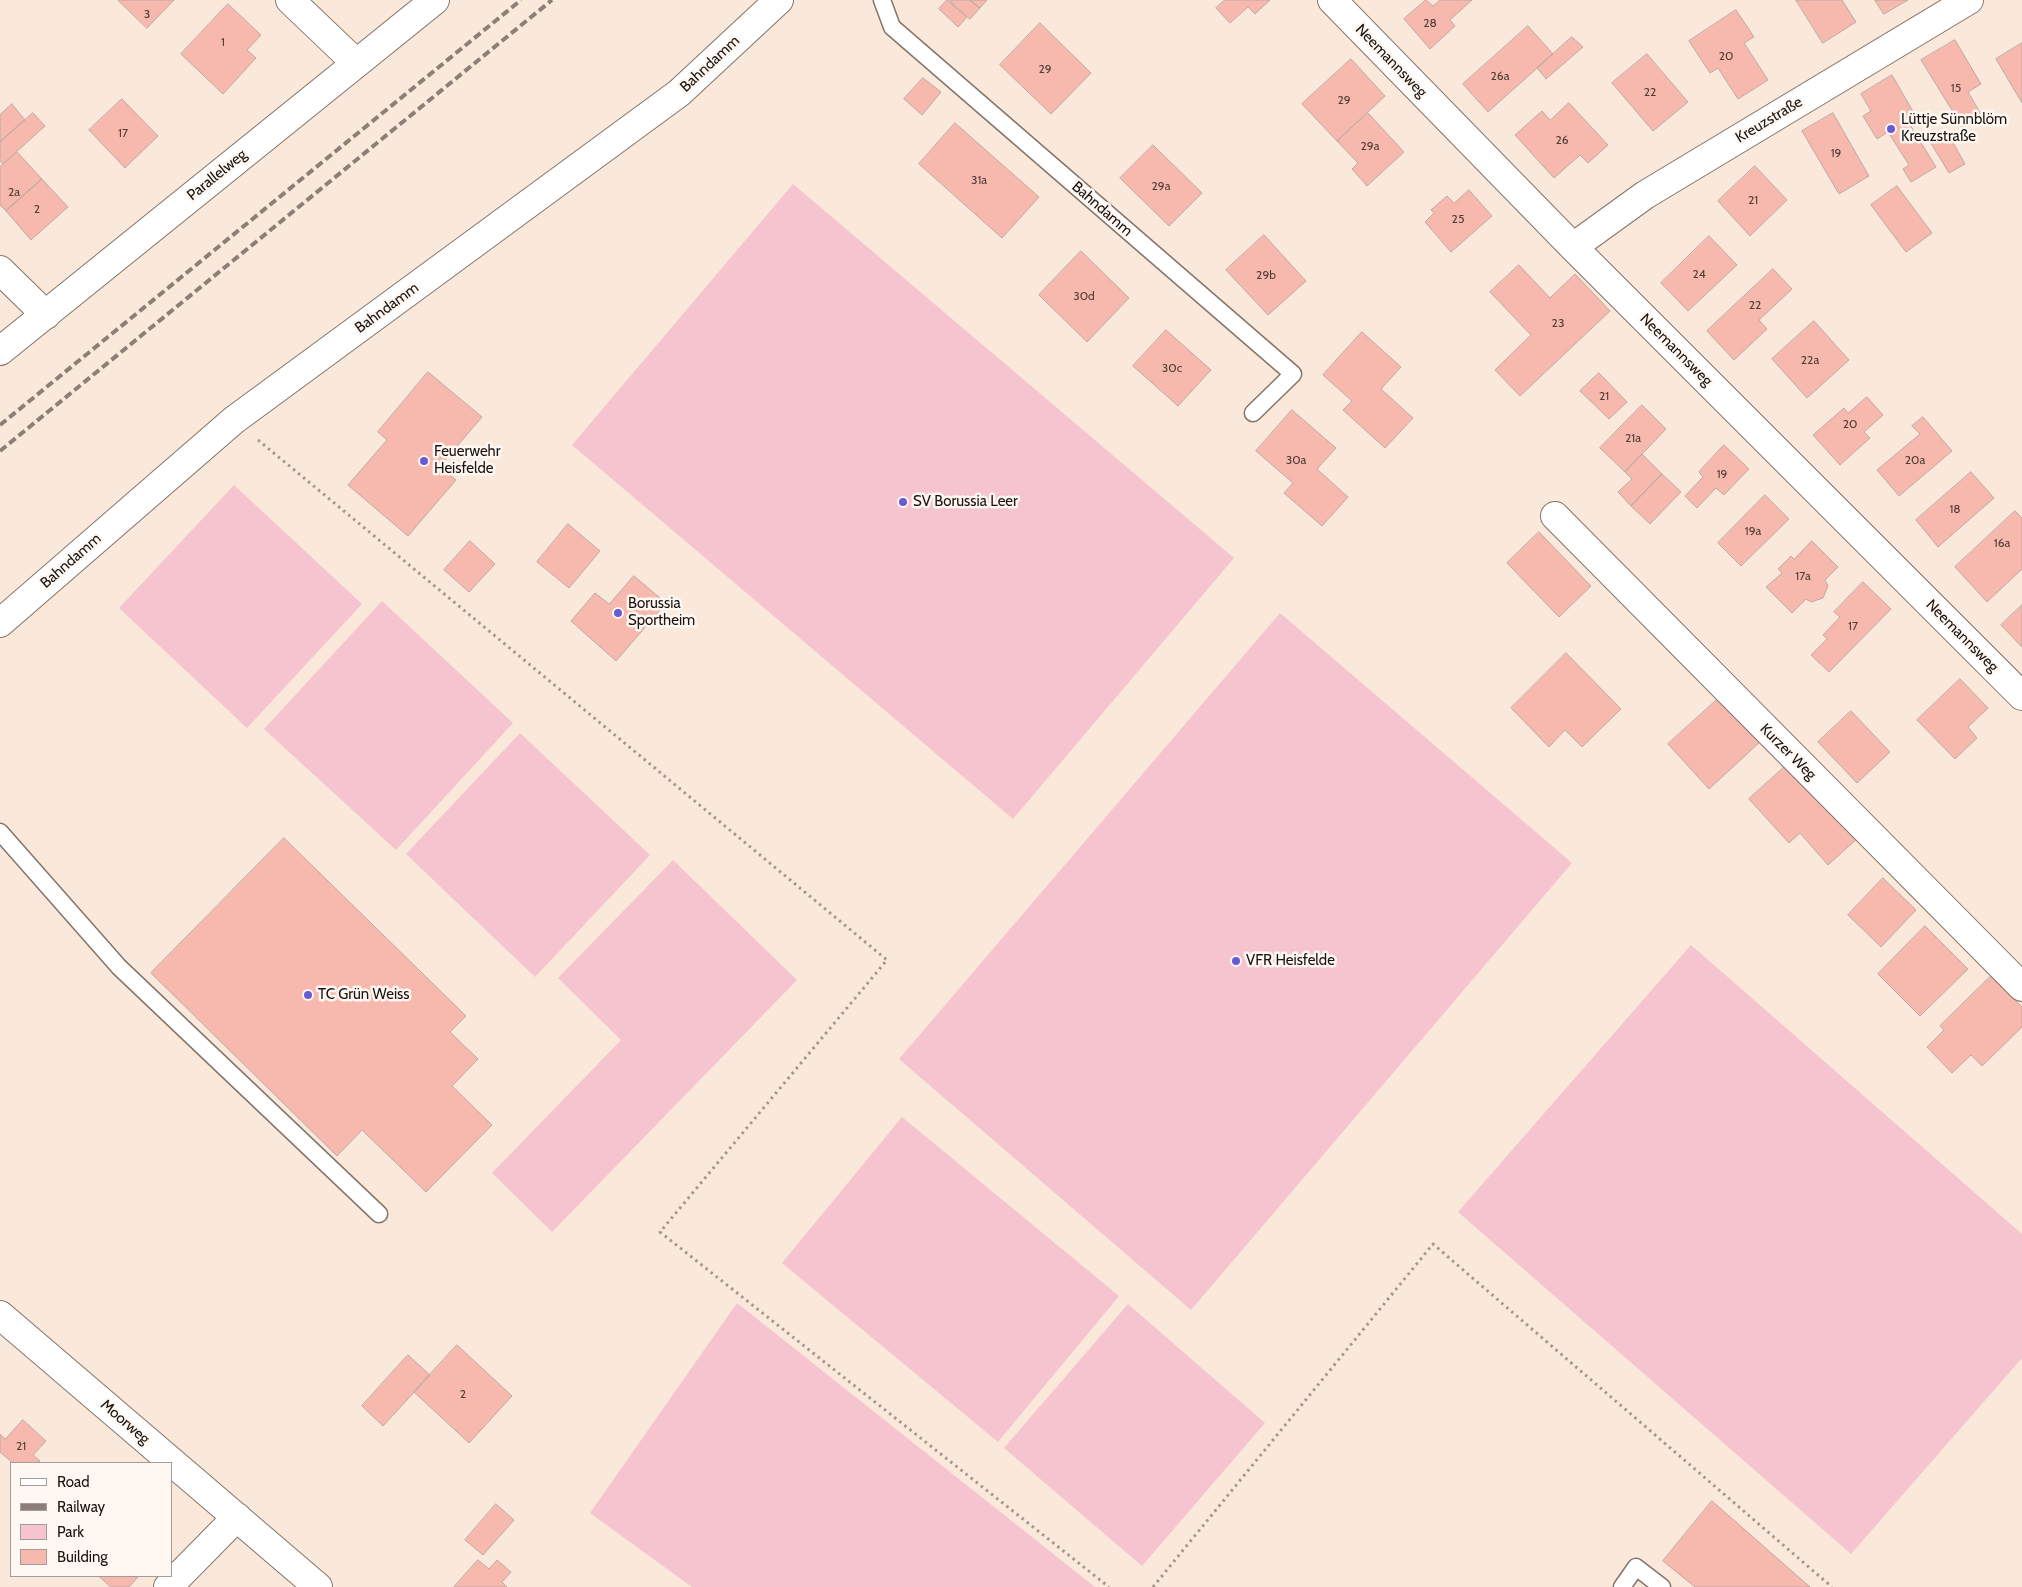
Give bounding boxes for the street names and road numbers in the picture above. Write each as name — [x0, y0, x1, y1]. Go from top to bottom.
street label: Neemannsweg — [1352, 21, 1430, 101]
street label: Bahndamm — [677, 32, 743, 96]
street label: Kreuzstraße — [1732, 93, 1806, 147]
street label: Parallelweg — [184, 146, 250, 204]
street label: Bahndamm — [1068, 178, 1136, 240]
street label: Bahndamm — [352, 279, 422, 337]
street label: Neemannsweg — [1636, 310, 1716, 390]
street label: Bahndamm — [37, 530, 105, 592]
street label: Neemannsweg — [1922, 596, 2002, 676]
street label: Kurzer Weg — [1756, 720, 1820, 784]
street label: Moorweg — [97, 1396, 153, 1448]

